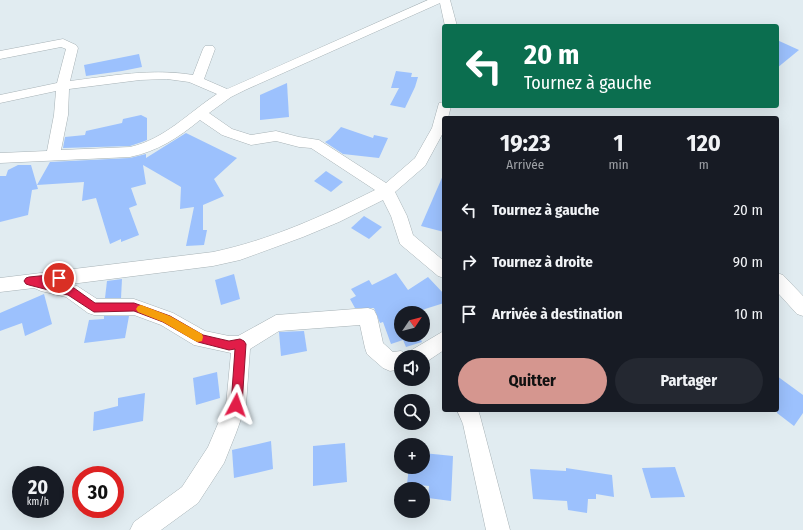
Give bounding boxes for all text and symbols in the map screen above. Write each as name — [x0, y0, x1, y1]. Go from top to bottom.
text: 20 m — [524, 38, 579, 71]
icon: left — [458, 40, 510, 92]
text: Tournez à gauche — [524, 72, 652, 94]
text: 19:23 — [500, 129, 551, 157]
text: 1 — [613, 129, 624, 157]
text: 120 — [687, 129, 721, 157]
text: Arrivée — [506, 157, 544, 172]
text: min — [609, 157, 629, 172]
text: m — [699, 157, 709, 172]
icon: left — [458, 199, 480, 221]
text: Tournez à gauche — [492, 201, 599, 219]
text: 20 m — [734, 201, 763, 219]
icon: right — [458, 251, 480, 273]
text: Tournez à droite — [492, 253, 593, 271]
text: 90 m — [733, 253, 763, 271]
pin — [42, 261, 76, 295]
icon: arrive — [48, 267, 70, 289]
icon: arrive — [458, 303, 480, 325]
text: Arrivée à destination — [492, 305, 623, 323]
text: 10 m — [734, 305, 763, 323]
north arrow — [394, 306, 430, 342]
map controls — [394, 306, 430, 518]
button: sound — [394, 350, 430, 386]
button: Quitter — [458, 358, 607, 404]
button: Partager — [615, 358, 763, 404]
position arrow — [215, 384, 257, 426]
button: search — [394, 394, 430, 430]
button: + — [394, 438, 430, 474]
speed limit sign: 30 — [72, 466, 124, 518]
text: 20 — [28, 475, 48, 499]
button: − — [394, 482, 430, 518]
text: km/h — [27, 496, 49, 508]

